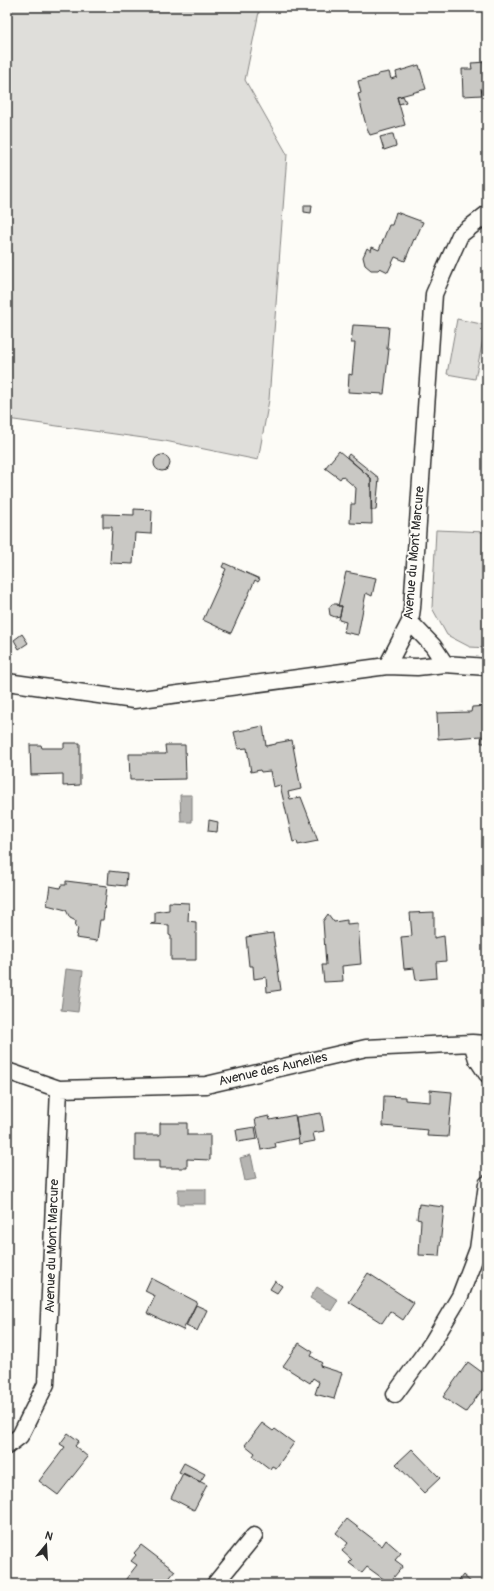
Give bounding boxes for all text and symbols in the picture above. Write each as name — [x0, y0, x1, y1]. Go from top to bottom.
street label: Avenue du Mont Marcure — [400, 485, 428, 620]
street label: Avenue des Aunelles — [217, 1049, 329, 1089]
street label: Avenue du Mont Marcure — [42, 1178, 62, 1313]
north arrow — [26, 1525, 66, 1565]
text: N — [43, 1529, 55, 1543]

